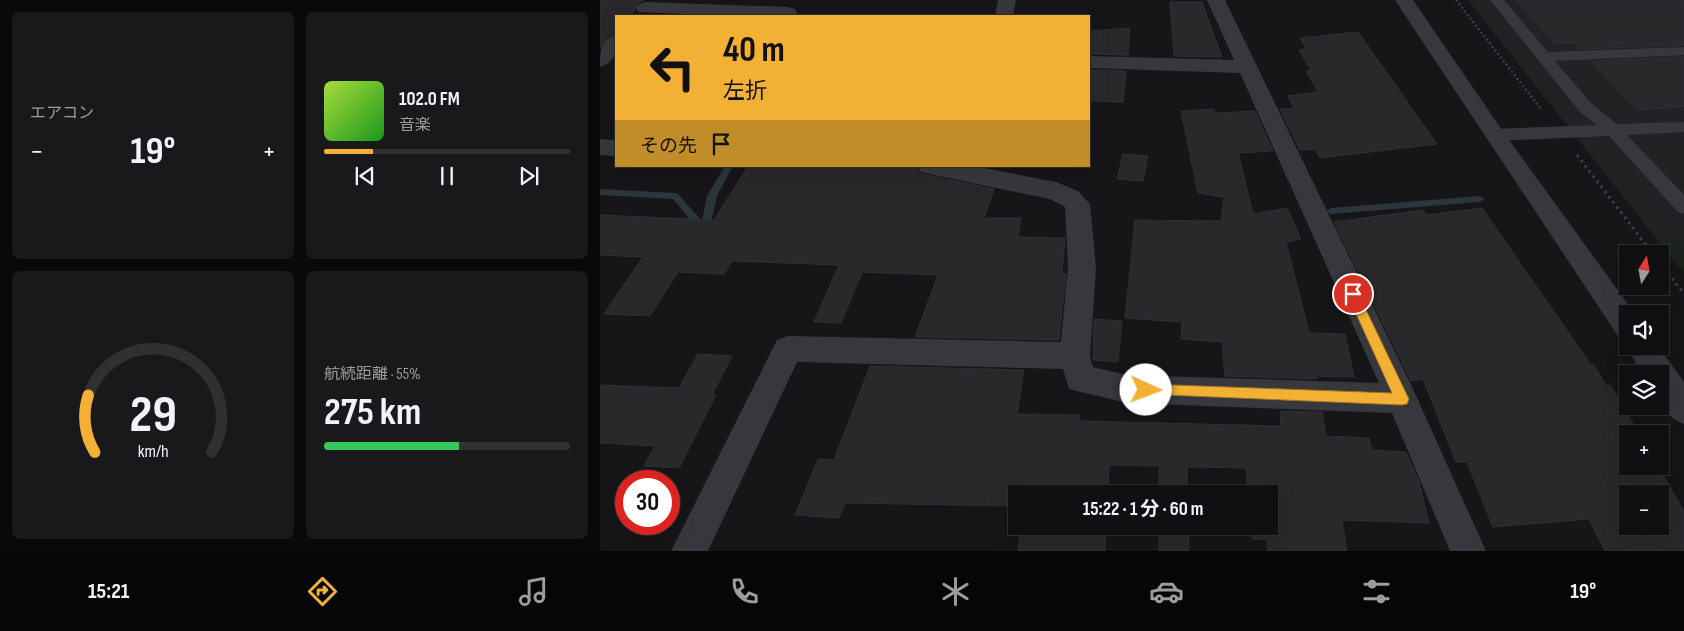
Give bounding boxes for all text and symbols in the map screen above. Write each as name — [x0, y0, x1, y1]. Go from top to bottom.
text: 40 m — [723, 29, 785, 72]
icon: left — [640, 35, 705, 100]
text: 左折 — [723, 78, 767, 105]
text: 102.0 FM — [399, 88, 460, 111]
text: エアコン — [30, 104, 94, 123]
text: 音楽 — [399, 116, 431, 135]
text: 19° — [131, 129, 175, 174]
icon: arrive — [707, 130, 735, 158]
text: − — [30, 135, 44, 168]
text: + — [262, 135, 276, 168]
text: その先 — [640, 135, 697, 158]
icon: previous — [351, 162, 379, 190]
icon: pause — [433, 162, 461, 190]
icon: next — [515, 162, 543, 190]
north arrow — [1619, 245, 1669, 295]
map controls — [1619, 245, 1669, 535]
pin — [1332, 273, 1374, 315]
icon: arrive — [1339, 280, 1367, 308]
button: sound — [1619, 305, 1669, 355]
position arrow — [1119, 363, 1171, 415]
text: 航続距離 · 55% — [324, 365, 421, 384]
button: layers — [1619, 365, 1669, 415]
text: 29 — [129, 384, 177, 447]
text: 275 km — [324, 390, 421, 435]
button: + — [1619, 425, 1669, 475]
text: km/h — [138, 441, 168, 462]
speed limit sign: 30 — [615, 470, 680, 535]
button: − — [1619, 485, 1669, 535]
text: 15:22 · 1 分 · 60 m — [1083, 498, 1203, 521]
icon: directions — [305, 574, 340, 609]
icon: music — [516, 574, 551, 609]
icon: phone — [727, 574, 762, 609]
icon: climate — [938, 574, 973, 609]
icon: car — [1149, 574, 1184, 609]
icon: filters — [1359, 574, 1394, 609]
text: 15:21 — [88, 578, 129, 605]
text: 19° — [1570, 578, 1596, 605]

